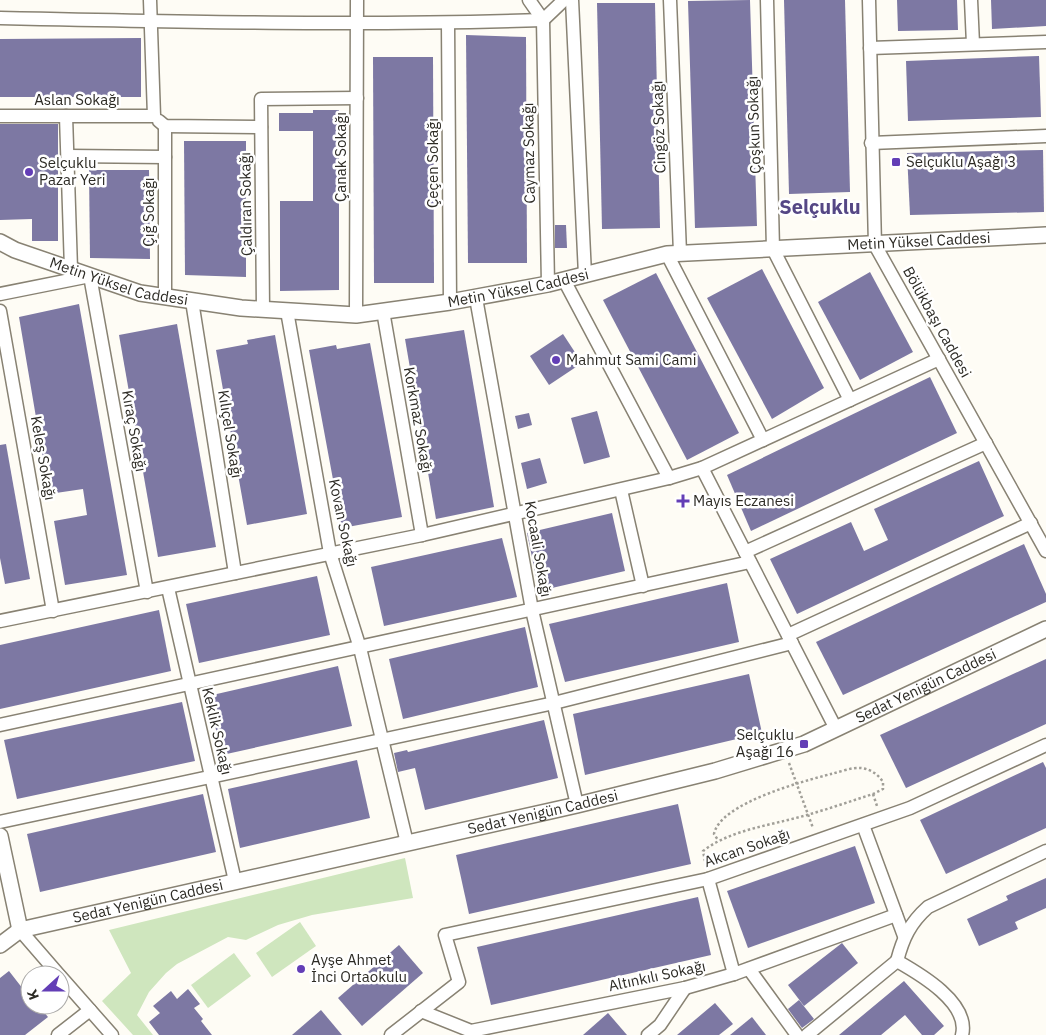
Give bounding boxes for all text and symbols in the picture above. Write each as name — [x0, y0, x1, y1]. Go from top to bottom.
street label: Çoşkun Sokağı — [742, 76, 765, 174]
street label: Cingöz Sokağı — [647, 80, 670, 174]
street label: Aslan Sokağı — [34, 90, 120, 109]
street label: Caymaz Sokağı — [518, 102, 539, 204]
street label: Çanak Sokağı — [331, 112, 350, 202]
street label: Çeçen Sokağı — [423, 118, 442, 208]
street label: Çaldıran Sokağı — [235, 152, 256, 256]
place label: Selçuklu Aşağı 3 — [906, 152, 1016, 171]
place label: Selçuklu Pazar Yeri — [39, 153, 106, 189]
marker: Selçuklu Aşağı 3 — [890, 156, 902, 168]
marker: Selçuklu Pazar Yeri — [23, 166, 35, 178]
street label: Çığ Sokağı — [139, 177, 158, 247]
district label: Selçuklu — [779, 193, 861, 220]
street label: Metin Yüksel Caddesi — [847, 228, 991, 254]
street label: Metin Yüksel Caddesi — [47, 253, 190, 309]
street label: Bölükbaşı Caddesi — [899, 263, 976, 381]
street label: Metin Yüksel Caddesi — [446, 264, 591, 311]
place label: Mahmut Sami Cami — [566, 350, 696, 369]
marker: Mahmut Sami Cami — [550, 354, 562, 366]
street label: Korkmaz Sokağı — [400, 365, 437, 474]
street label: Kıraç Sokağı — [118, 389, 151, 473]
street label: Kılıçel Sokağı — [214, 389, 247, 479]
street label: Keleş Sokağı — [27, 414, 60, 502]
street label: Kovan Sokağı — [325, 477, 362, 569]
place label: Mayıs Eczanesi — [693, 491, 794, 510]
marker: Mayıs Eczanesi — [677, 495, 689, 507]
street label: Kocaali Sokağı — [521, 499, 556, 598]
street label: Sedat Yenigün Caddesi — [852, 644, 999, 727]
street label: Keklik Sokağı — [198, 685, 237, 776]
place label: Selçuklu Aşağı 16 — [736, 725, 794, 761]
marker: Selçuklu Aşağı 16 — [798, 738, 810, 750]
street label: Sedat Yenigün Caddesi — [466, 785, 620, 838]
street label: Akcan Sokağı — [701, 824, 792, 871]
street label: Sedat Yenigün Caddesi — [71, 875, 225, 927]
place label: Ayşe Ahmet İnci Ortaokulu — [311, 950, 407, 986]
street label: Altınkılı Sokağı — [607, 956, 707, 995]
marker: Ayşe Ahmet İnci Ortaokulu — [295, 963, 307, 975]
north arrow — [20, 965, 70, 1015]
text: K — [23, 987, 43, 1002]

